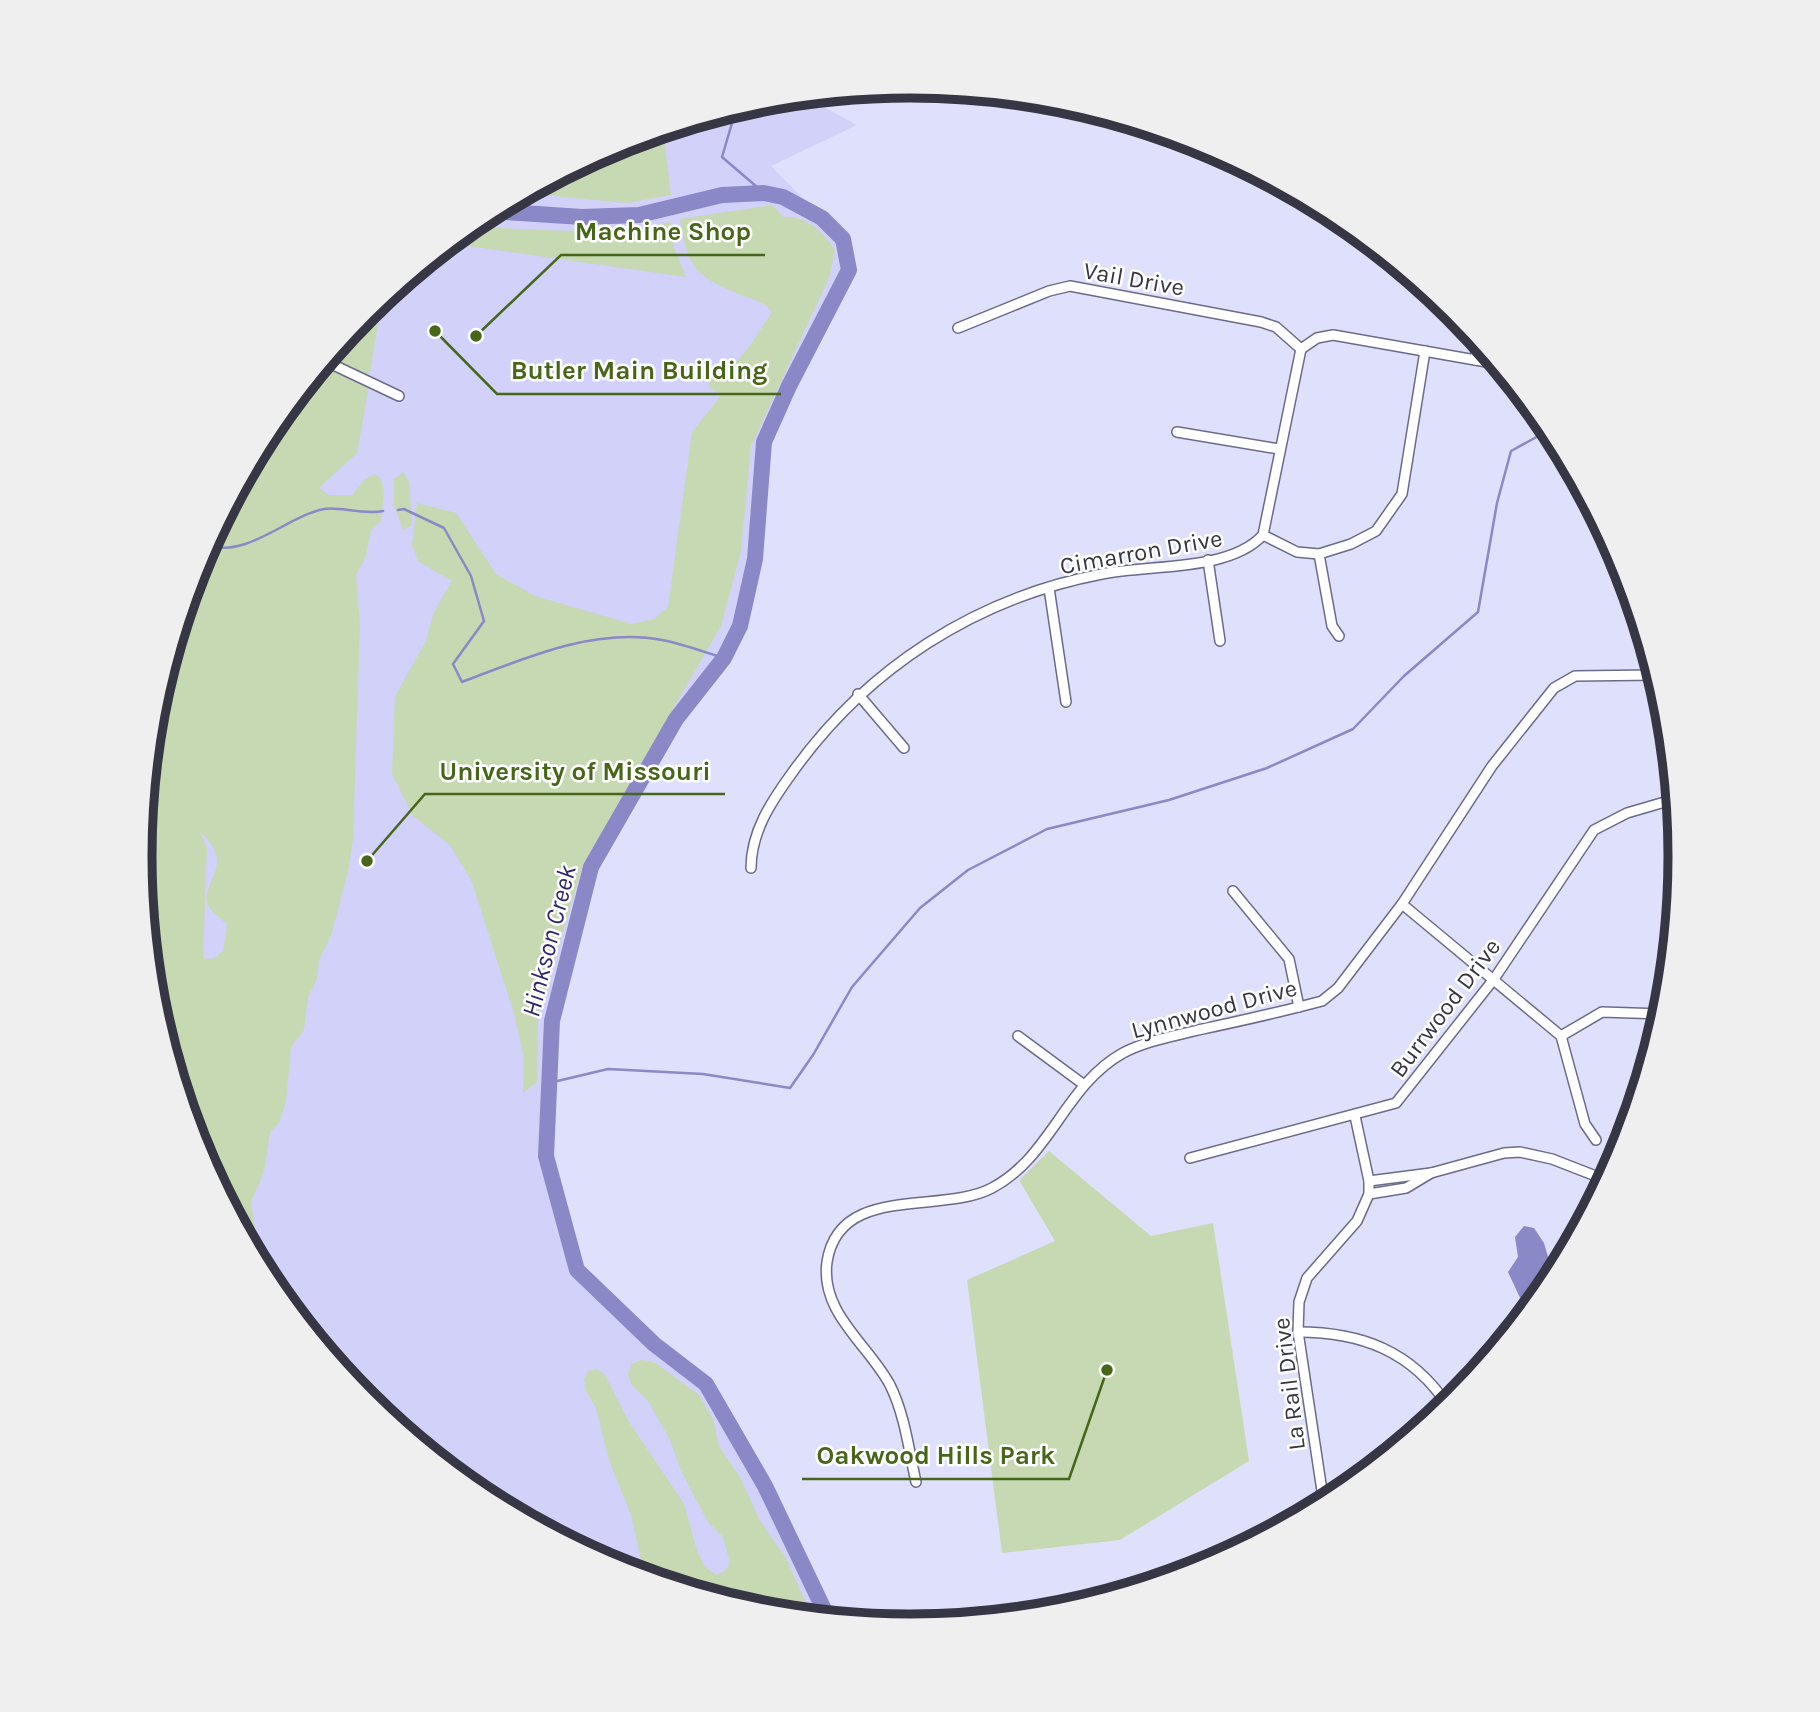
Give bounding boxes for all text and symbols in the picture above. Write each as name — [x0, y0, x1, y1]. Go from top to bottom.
callout: Machine Shop — [561, 208, 765, 255]
text: Machine Shop — [575, 216, 751, 247]
street label: Vail Drive — [1082, 256, 1186, 302]
callout: Butler Main Building — [497, 347, 781, 394]
text: Butler Main Building — [511, 355, 767, 386]
street label: Cimarron Drive — [1058, 524, 1224, 580]
callout: University of Missouri — [425, 747, 725, 794]
text: University of Missouri — [439, 756, 711, 787]
water label: Hinkson Creek — [515, 861, 583, 1020]
street label: Burrwood Drive — [1384, 933, 1506, 1083]
street label: Lynnwood Drive — [1128, 973, 1300, 1045]
street label: La Rail Drive — [1267, 1316, 1311, 1452]
callout: Oakwood Hills Park — [802, 1432, 1069, 1479]
text: Oakwood Hills Park — [817, 1440, 1055, 1471]

